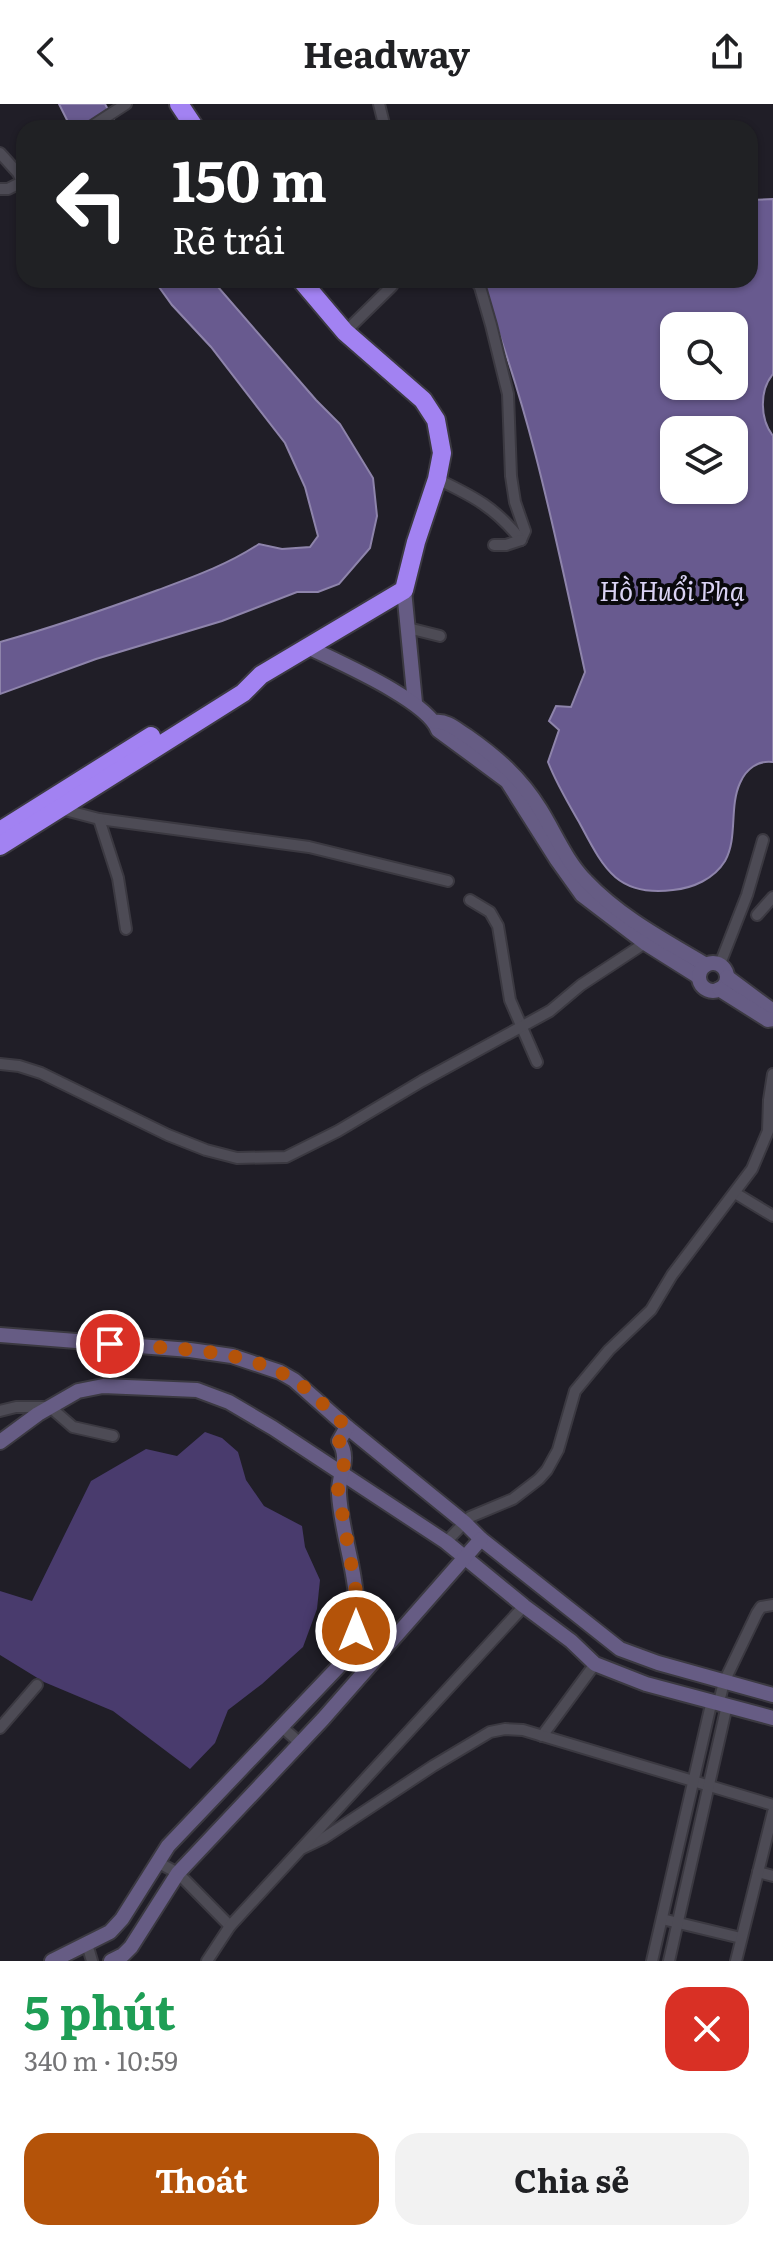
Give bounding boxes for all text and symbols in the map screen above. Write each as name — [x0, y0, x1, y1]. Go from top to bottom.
text: Headway — [303, 26, 470, 79]
icon: back — [24, 30, 68, 74]
icon: share — [705, 30, 749, 74]
text: 150 m — [172, 136, 327, 219]
icon: left — [40, 152, 144, 256]
text: Rẽ trái — [172, 212, 285, 265]
map controls — [660, 312, 748, 504]
button: search — [660, 312, 748, 400]
button: layers — [660, 416, 748, 504]
water label: Hồ Huổi Phạ — [599, 570, 745, 609]
pin — [76, 1310, 144, 1378]
icon: arrive — [88, 1322, 132, 1366]
position arrow — [314, 1589, 398, 1673]
text: 5 phút — [24, 1974, 175, 2045]
button: close — [665, 1987, 749, 2071]
text: 340 m · 10:59 — [24, 2040, 178, 2079]
button: Thoát — [24, 2133, 379, 2225]
button: Chia sẻ — [395, 2133, 749, 2225]

